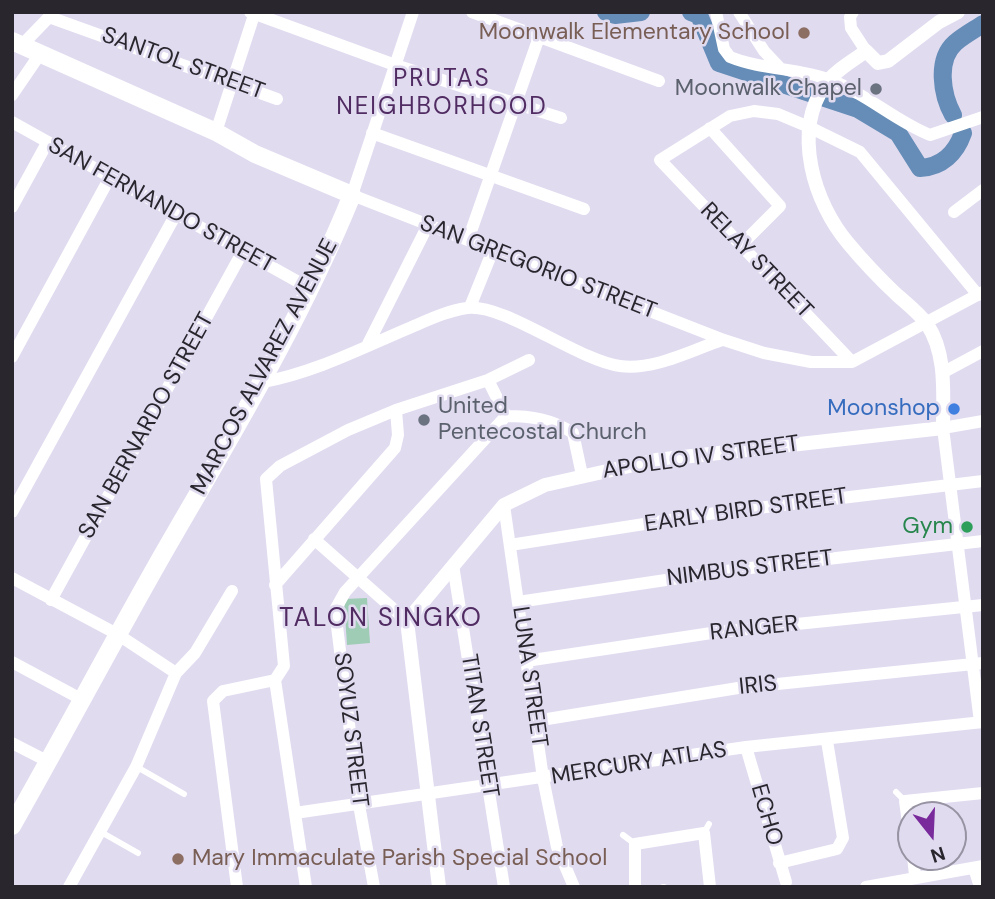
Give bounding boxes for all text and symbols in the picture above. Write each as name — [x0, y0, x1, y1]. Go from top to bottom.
place label: Moonwalk Elementary School — [479, 19, 790, 47]
street label: SANTOL STREET — [98, 22, 268, 106]
marker: Moonwalk Elementary School — [796, 25, 812, 41]
district label: PRUTAS NEIGHBORHOOD — [338, 66, 546, 122]
place label: Moonwalk Chapel — [675, 75, 862, 103]
marker: Moonwalk Chapel — [868, 81, 884, 97]
street label: SAN FERNANDO STREET — [43, 132, 279, 280]
street label: RELAY STREET — [694, 197, 818, 325]
street label: SAN GREGORIO STREET — [416, 210, 660, 326]
street label: MARCOS ALVAREZ AVENUE — [186, 234, 344, 500]
street label: SAN BERNARDO STREET — [73, 308, 221, 544]
place label: United Pentecostal Church — [438, 393, 647, 447]
place label: Moonshop — [827, 395, 940, 423]
marker: Moonshop — [946, 401, 962, 417]
marker: United Pentecostal Church — [416, 412, 432, 428]
street label: APOLLO IV STREET — [601, 431, 801, 485]
street label: EARLY BIRD STREET — [643, 483, 849, 539]
place label: Gym — [902, 513, 953, 541]
marker: Gym — [959, 519, 975, 535]
street label: NIMBUS STREET — [665, 545, 835, 593]
district label: TALON SINGKO — [281, 603, 481, 635]
street label: LUNA STREET — [505, 605, 553, 749]
street label: RANGER — [708, 611, 800, 647]
street label: SOYUZ STREET — [327, 651, 373, 809]
street label: TITAN STREET — [454, 652, 504, 800]
street label: IRIS — [738, 670, 778, 702]
street label: MERCURY ATLAS — [549, 737, 729, 791]
street label: ECHO — [744, 781, 788, 849]
north arrow — [897, 801, 967, 871]
text: N — [928, 841, 948, 869]
place label: Mary Immaculate Parish Special School — [192, 845, 607, 873]
marker: Mary Immaculate Parish Special School — [170, 851, 186, 867]

